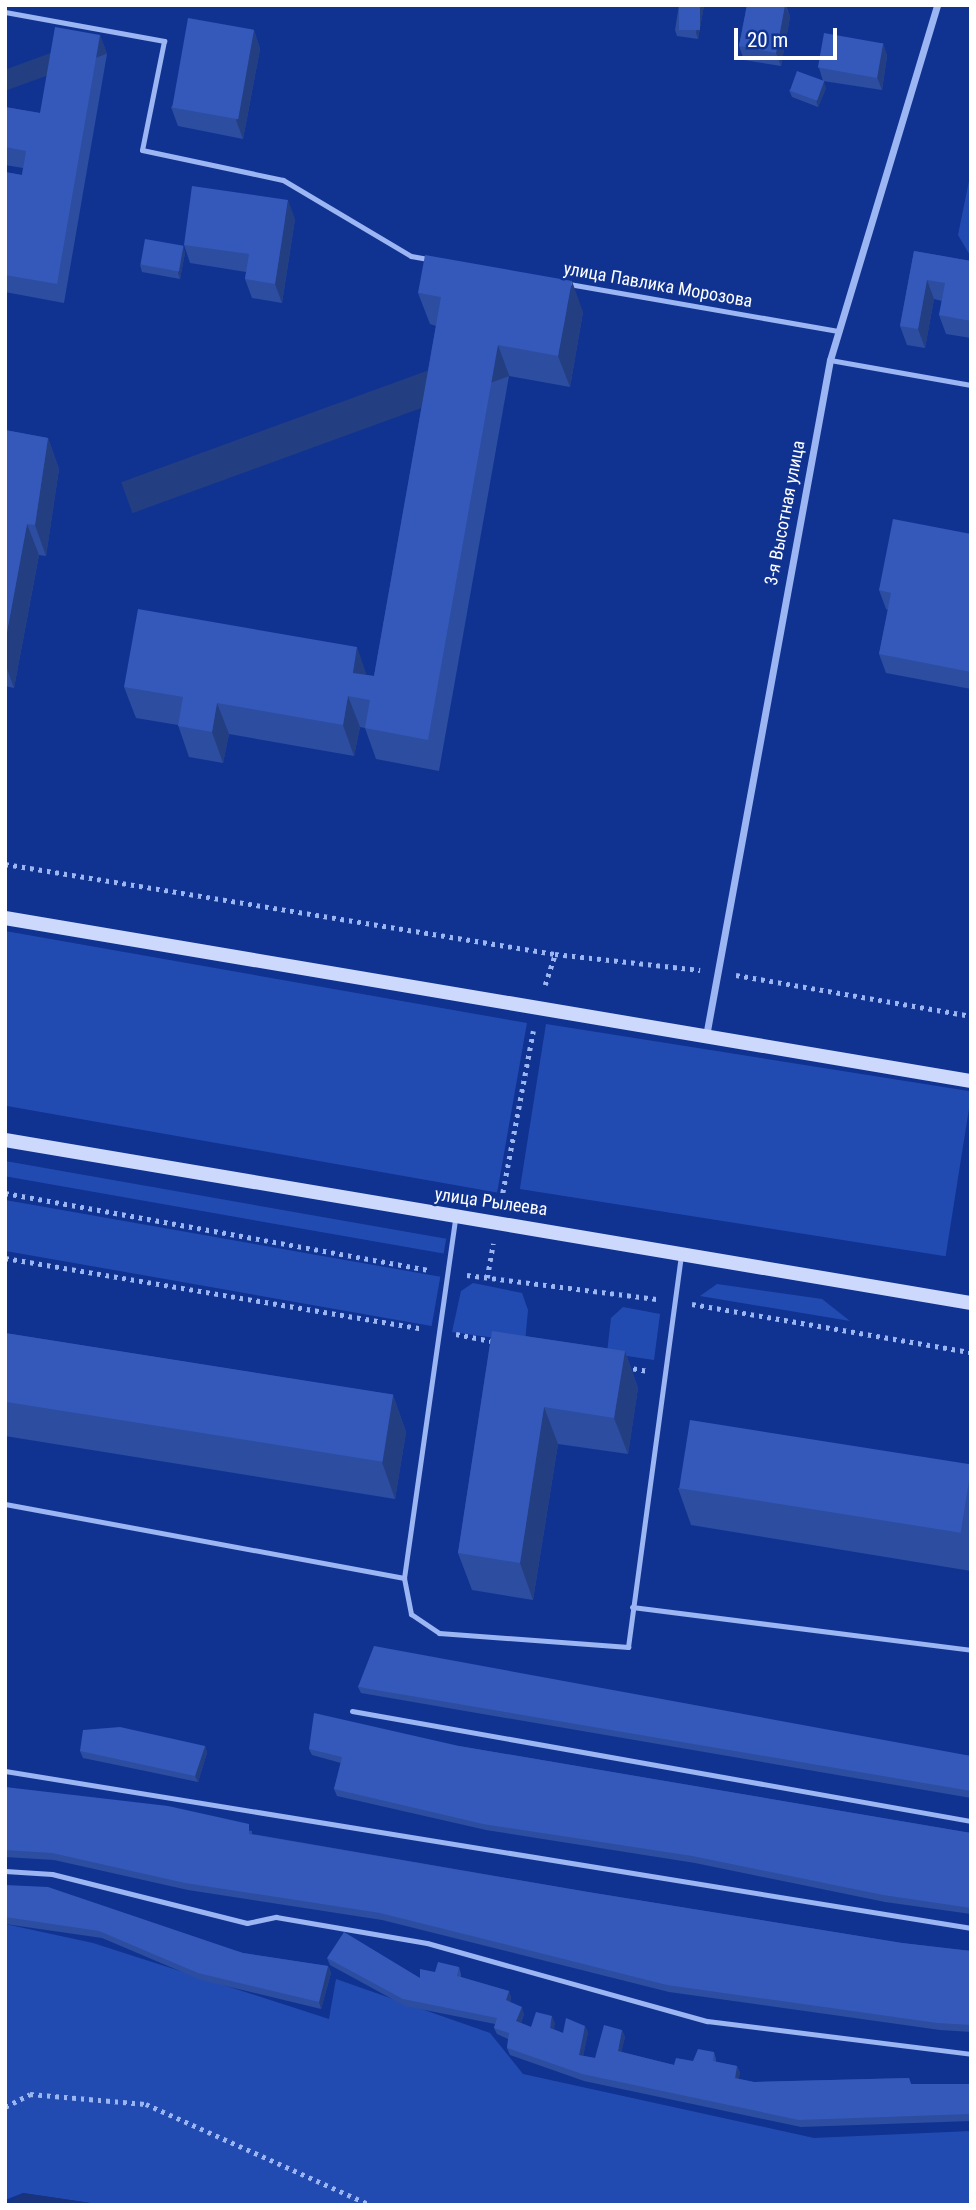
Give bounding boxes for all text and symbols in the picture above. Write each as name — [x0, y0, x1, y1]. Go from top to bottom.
scale bar — [738, 14, 841, 58]
text: 20 m — [747, 28, 788, 52]
street label: улица Павлика Морозова — [562, 258, 754, 312]
street label: 3-я Высотная улица — [760, 439, 810, 587]
street label: улица Рылеева — [433, 1183, 549, 1221]

